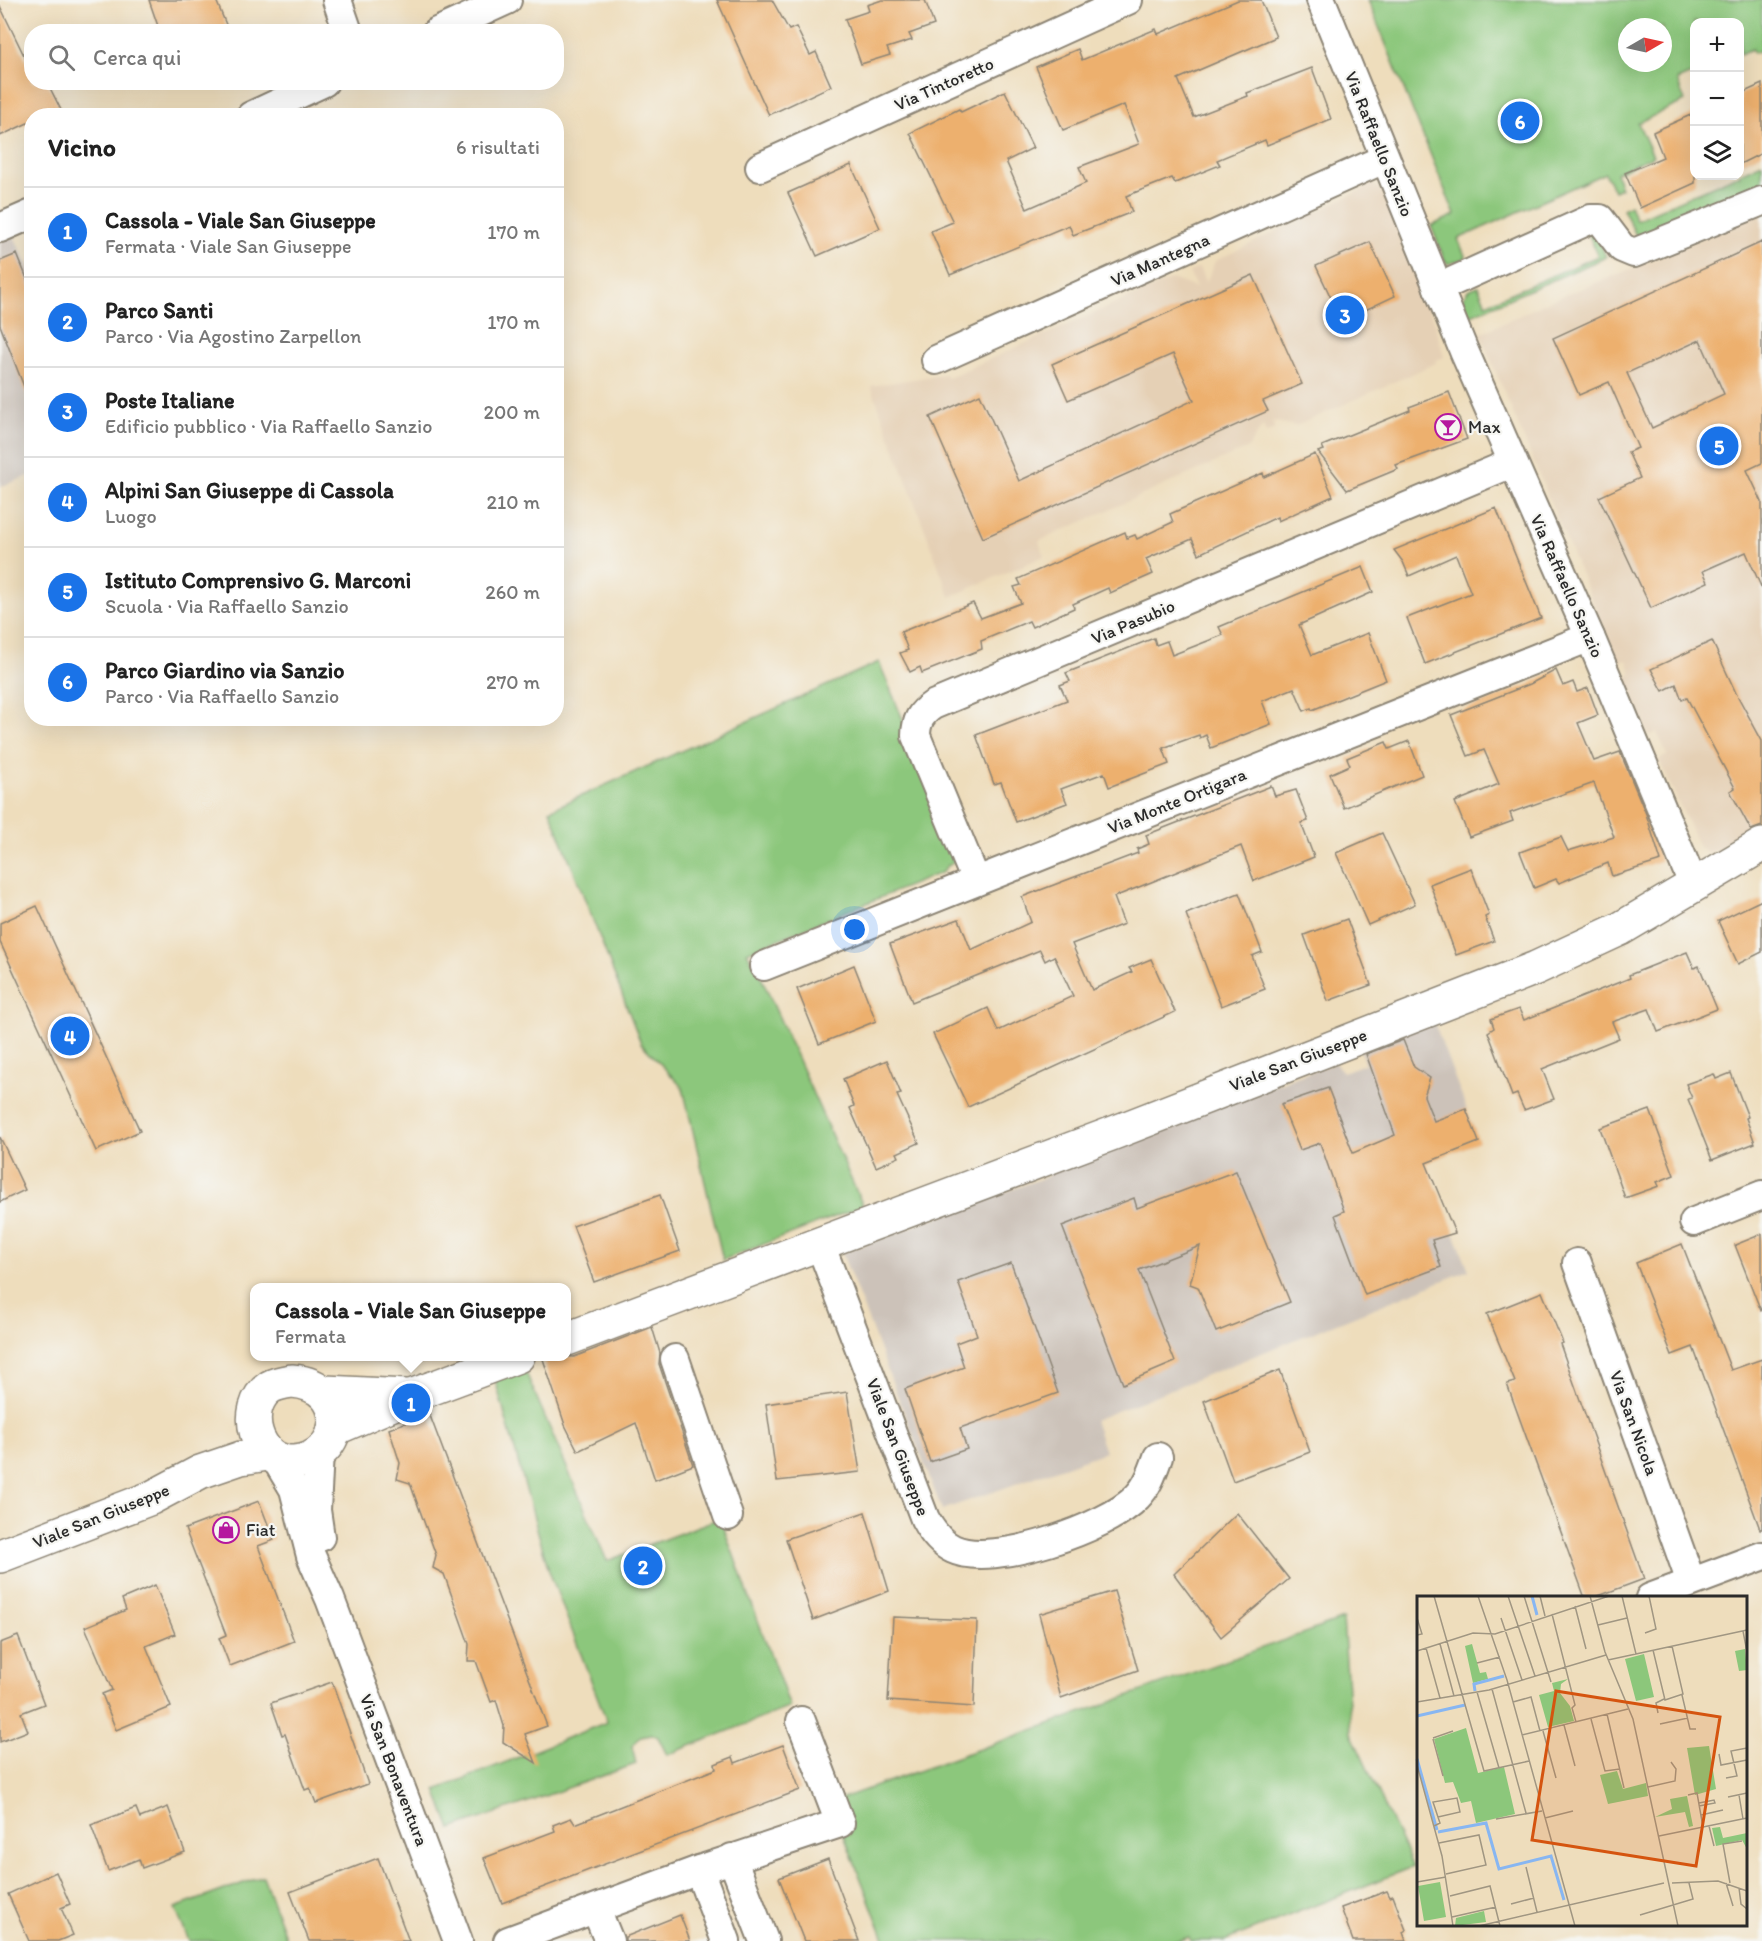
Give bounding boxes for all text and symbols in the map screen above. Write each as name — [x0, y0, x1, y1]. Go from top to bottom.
north arrow — [1618, 18, 1672, 72]
map controls — [1690, 18, 1744, 180]
button: + — [1690, 18, 1744, 72]
search box — [24, 24, 564, 90]
icon: search — [45, 41, 78, 74]
text: Cerca qui — [93, 44, 181, 71]
street label: Via Tintoretto — [891, 52, 997, 116]
street label: Via Raffaello Sanzio — [1340, 68, 1418, 220]
button: − — [1690, 72, 1744, 126]
pin: 6 — [1500, 98, 1540, 144]
button: layers — [1690, 126, 1744, 180]
text: Vicino — [48, 131, 116, 163]
text: 6 risultati — [456, 135, 540, 159]
text: Cassola - Viale San Giuseppe — [105, 207, 376, 234]
text: 1 — [63, 220, 72, 244]
text: 170 m — [487, 220, 540, 244]
street label: Via Mantegna — [1107, 228, 1213, 292]
text: Fermata · Viale San Giuseppe — [105, 234, 352, 258]
pin: 3 — [1326, 292, 1364, 338]
text: Parco Santi — [105, 297, 213, 324]
text: 2 — [62, 310, 73, 334]
text: 170 m — [487, 310, 540, 334]
text: Parco · Via Agostino Zarpellon — [105, 324, 361, 348]
text: Poste Italiane — [105, 387, 235, 414]
text: 3 — [62, 400, 73, 424]
text: 200 m — [484, 400, 540, 424]
bar icon: Max — [1433, 412, 1463, 442]
text: Edificio pubblico · Via Raffaello Sanzio — [105, 414, 432, 438]
place label: Max — [1468, 416, 1501, 438]
pin: 5 — [1700, 424, 1738, 468]
text: Alpini San Giuseppe di Cassola — [105, 477, 394, 504]
text: 4 — [61, 490, 74, 514]
text: 210 m — [487, 490, 540, 514]
text: Luogo — [105, 504, 157, 528]
street label: Via Raffaello Sanzio — [1525, 511, 1609, 661]
text: Istituto Comprensivo G. Marconi — [105, 567, 411, 594]
text: 5 — [62, 580, 73, 604]
text: 260 m — [485, 580, 540, 604]
text: Scuola · Via Raffaello Sanzio — [105, 594, 349, 618]
street label: Via Pasubio — [1088, 595, 1178, 649]
text: Parco Giardino via Sanzio — [105, 657, 344, 684]
text: 6 — [62, 670, 73, 694]
text: 270 m — [486, 670, 540, 694]
text: Parco · Via Raffaello Sanzio — [105, 684, 339, 708]
street label: Via Monte Ortigara — [1104, 763, 1250, 839]
your location — [840, 915, 869, 944]
pin: 4 — [50, 1014, 90, 1058]
street label: Viale San Giuseppe — [1226, 1024, 1370, 1096]
popup — [250, 1283, 571, 1361]
text: Cassola - Viale San Giuseppe — [275, 1297, 546, 1324]
text: Fermata — [275, 1324, 346, 1348]
street label: Via San Nicola — [1605, 1367, 1663, 1479]
street label: Viale San Giuseppe — [862, 1375, 934, 1519]
pin: 1 — [392, 1380, 430, 1426]
street label: Viale San Giuseppe — [29, 1479, 173, 1553]
shop icon: Fiat — [211, 1515, 241, 1545]
place label: Fiat — [246, 1519, 276, 1541]
pin: 2 — [624, 1544, 662, 1588]
inset map — [1417, 1596, 1747, 1926]
street label: Via San Bonaventura — [355, 1691, 433, 1849]

